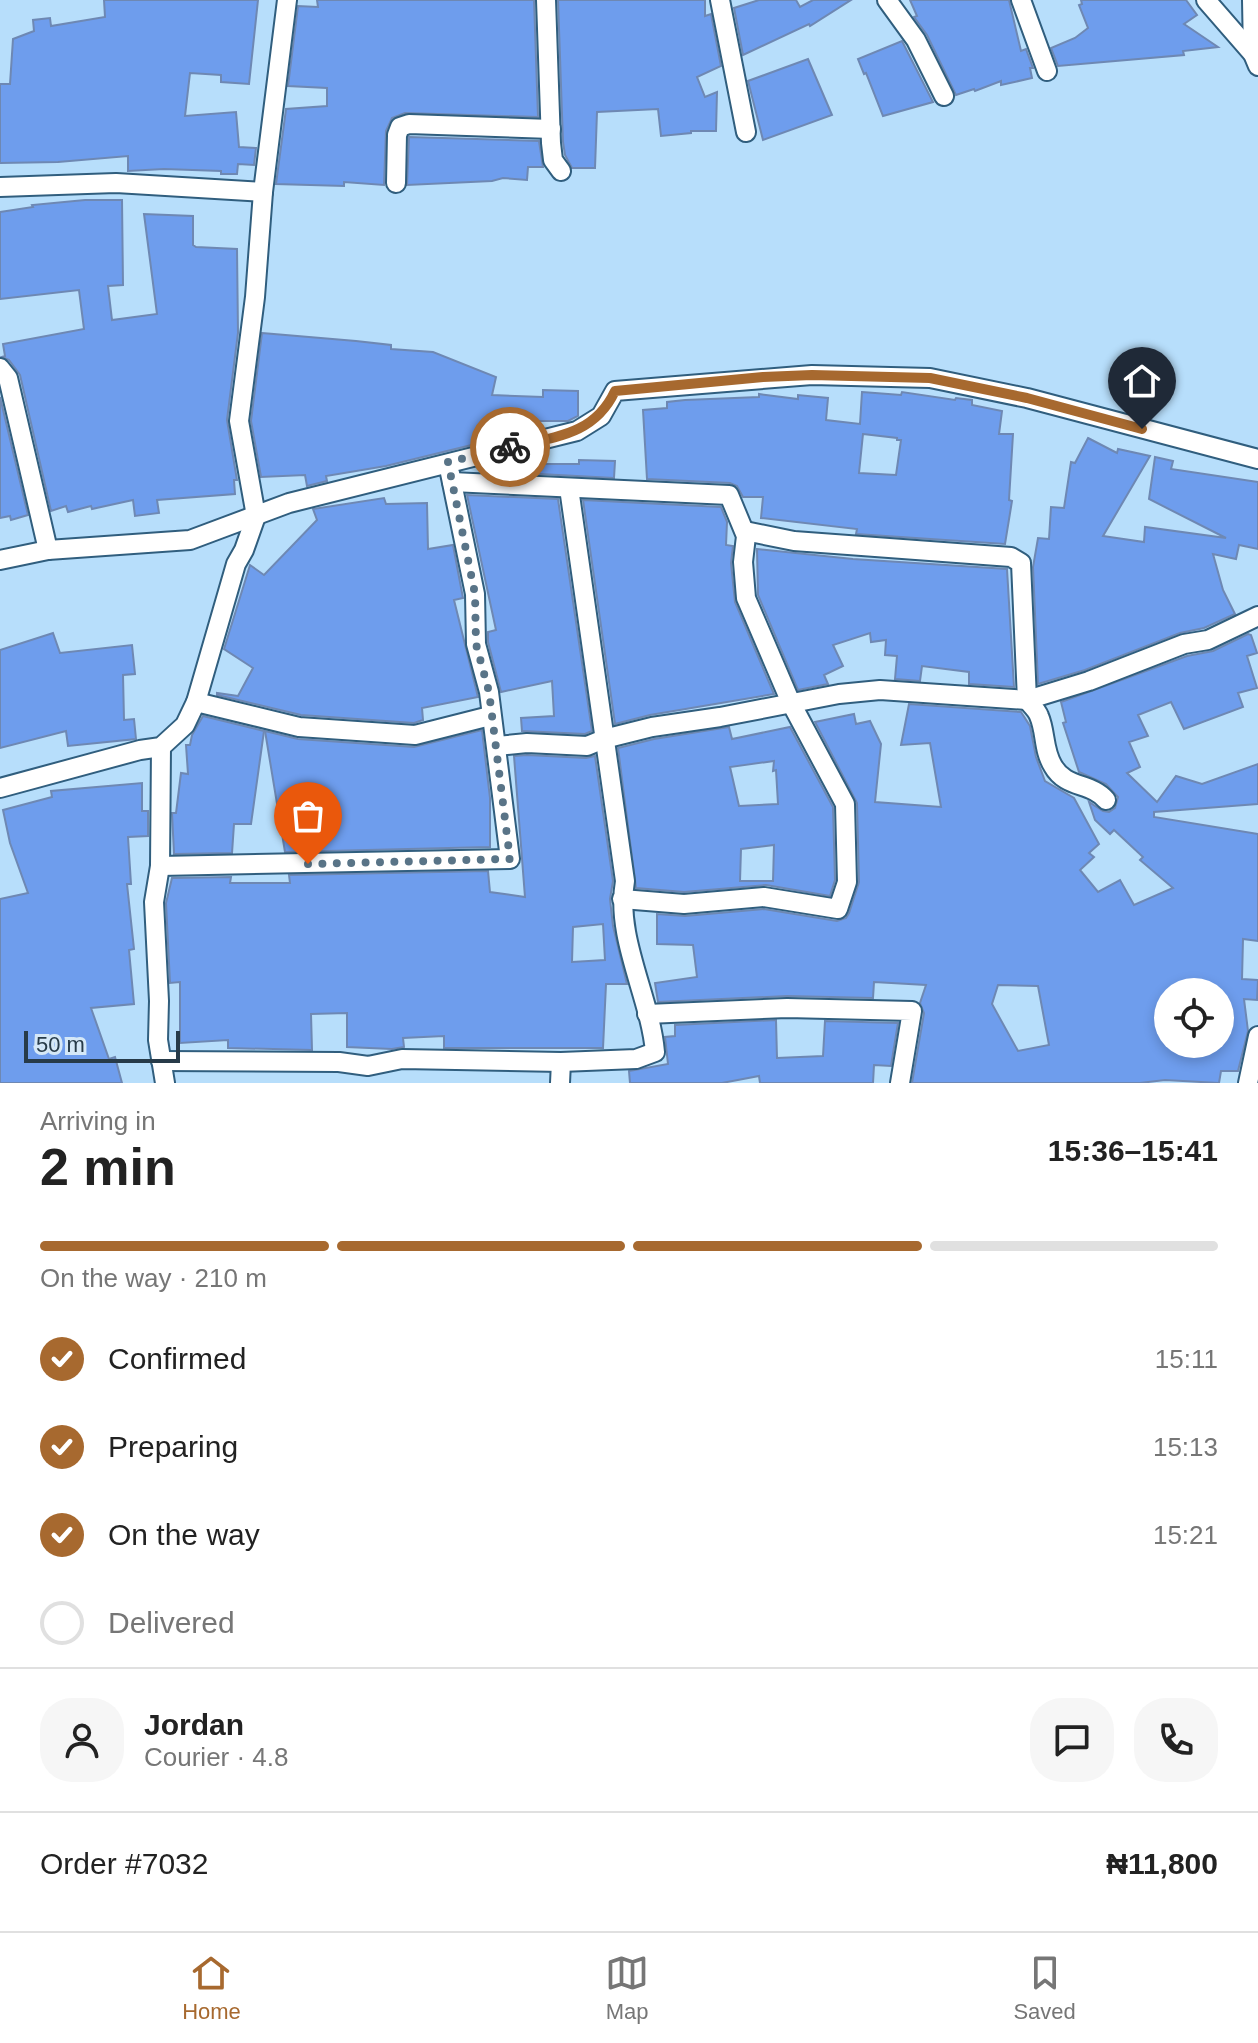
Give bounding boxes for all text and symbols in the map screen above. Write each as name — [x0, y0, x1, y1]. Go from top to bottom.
pin — [1108, 347, 1176, 429]
icon: home — [1120, 359, 1164, 403]
courier — [470, 407, 550, 487]
icon: bike — [488, 425, 532, 469]
pin — [274, 782, 342, 864]
icon: bag — [286, 794, 330, 838]
map controls — [1154, 978, 1234, 1058]
button: locate — [1154, 978, 1234, 1058]
scale bar — [24, 1027, 180, 1063]
text: 50 m — [36, 1032, 85, 1057]
text: Arriving in — [40, 1106, 156, 1136]
text: 15:36–15:41 — [1048, 1134, 1218, 1167]
text: 2 min — [40, 1138, 176, 1196]
text: On the way · 210 m — [40, 1263, 267, 1293]
icon: check — [40, 1337, 84, 1381]
text: Confirmed — [108, 1342, 246, 1375]
text: 15:11 — [1155, 1344, 1218, 1374]
icon: check — [40, 1425, 84, 1469]
text: Preparing — [108, 1430, 238, 1463]
text: 15:13 — [1153, 1432, 1218, 1462]
icon: check — [40, 1513, 84, 1557]
text: On the way — [108, 1518, 260, 1551]
text: 15:21 — [1153, 1520, 1218, 1550]
text: Delivered — [108, 1606, 235, 1639]
button: person — [40, 1698, 124, 1782]
button: chat — [1030, 1698, 1114, 1782]
button: phone — [1134, 1698, 1218, 1782]
text: Jordan — [144, 1708, 244, 1741]
text: Courier · 4.8 — [144, 1742, 289, 1772]
text: Order #7032 — [40, 1847, 208, 1880]
text: ₦11,800 — [1106, 1847, 1218, 1880]
tab: Home — [182, 1951, 241, 2025]
tab: Map — [605, 1951, 649, 2025]
tab: Saved — [1013, 1951, 1076, 2025]

